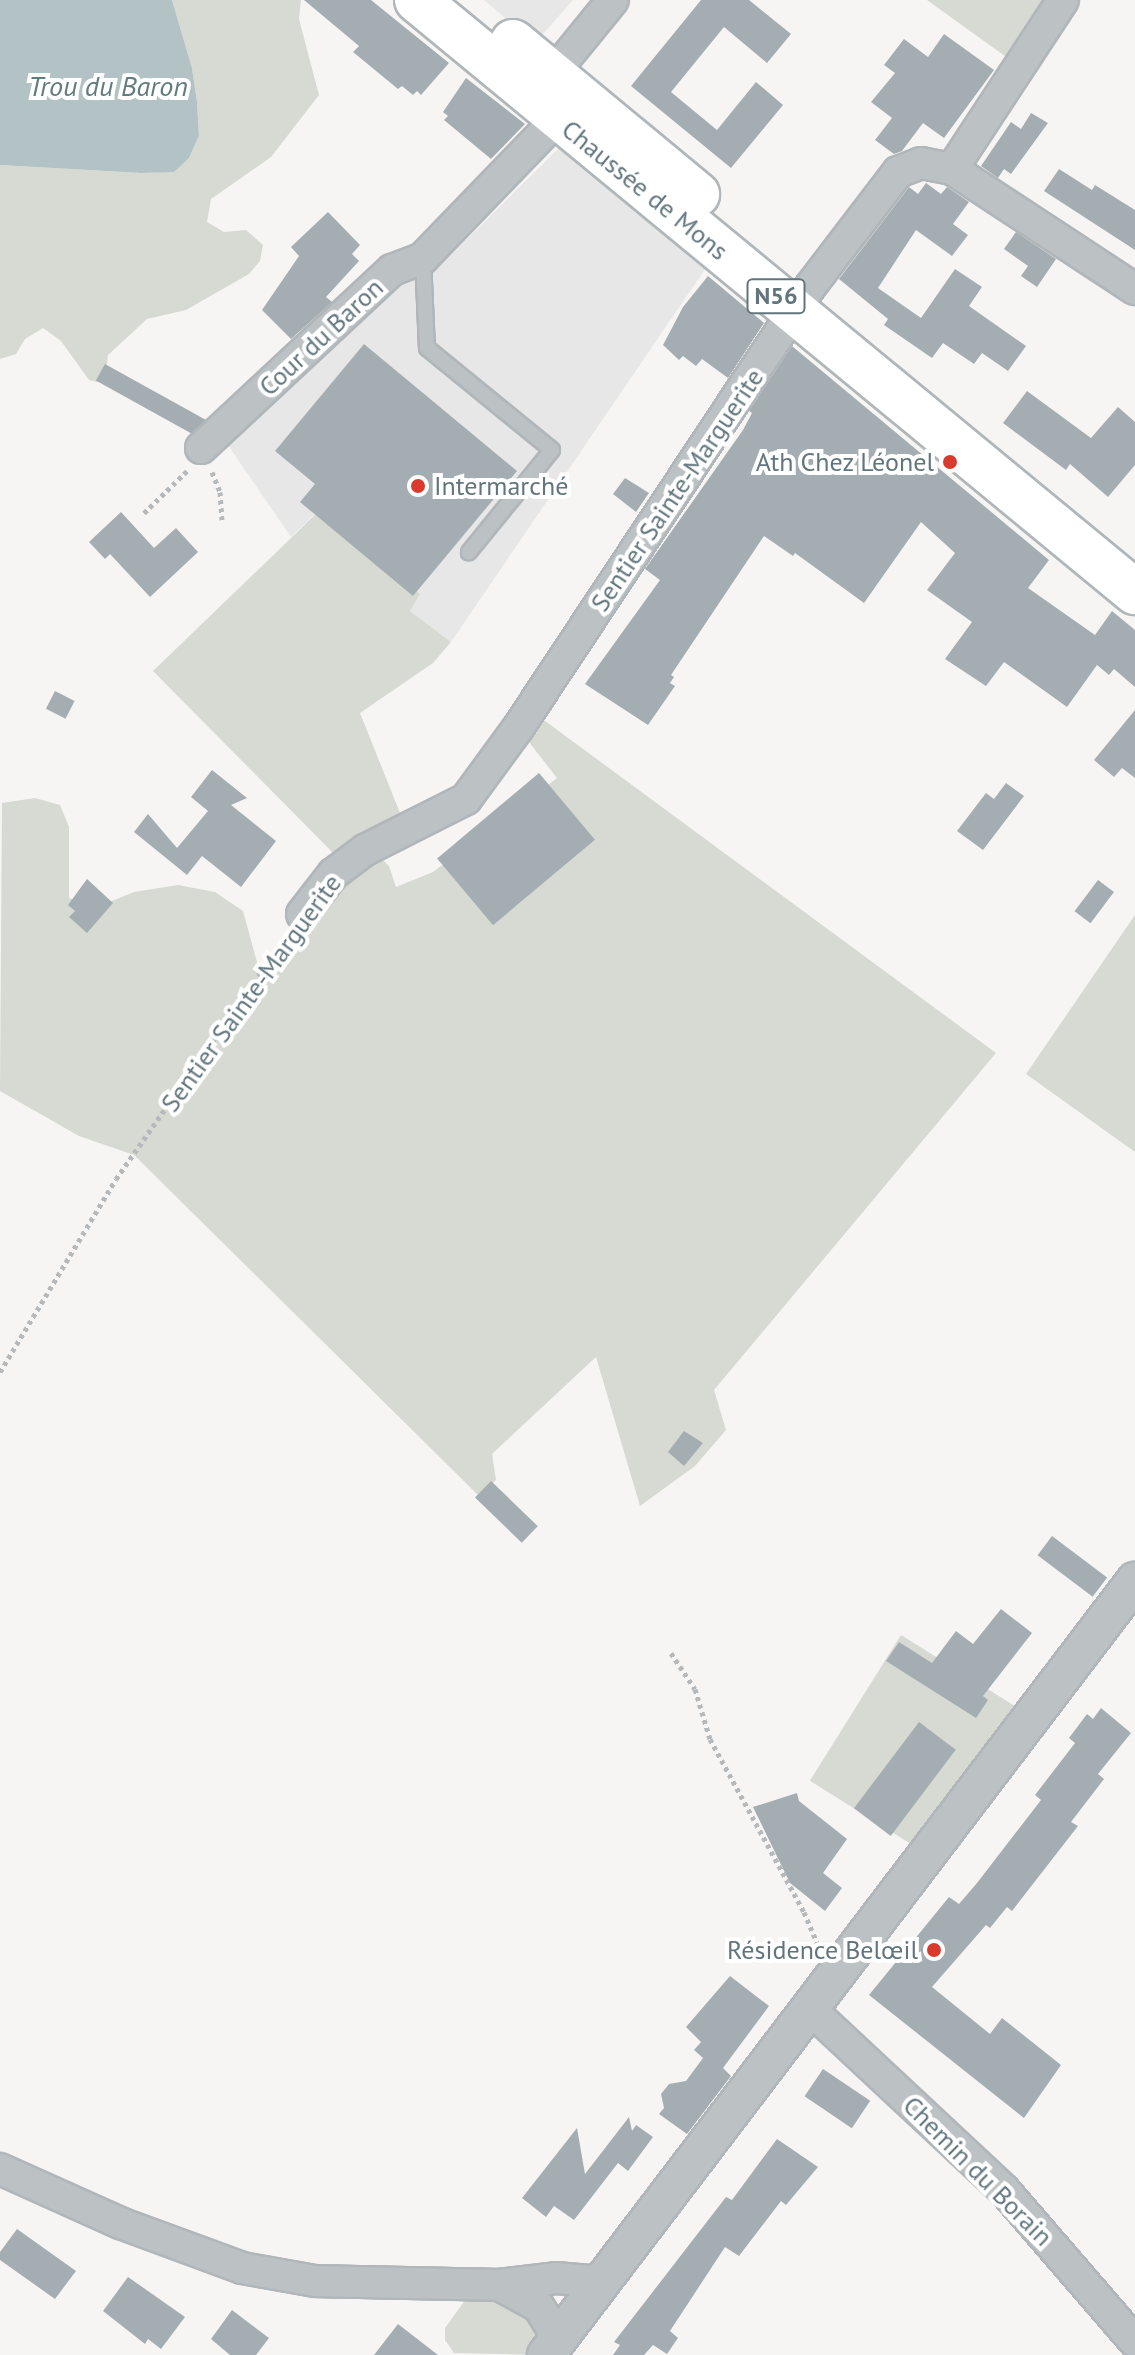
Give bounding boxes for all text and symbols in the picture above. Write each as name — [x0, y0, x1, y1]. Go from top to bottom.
water label: Trou du Baron — [28, 69, 188, 103]
street label: Chaussée de Mons — [556, 113, 734, 267]
street label: Cour du Baron — [253, 272, 389, 402]
road number: N56 — [746, 276, 806, 316]
street label: Sentier Sainte-Marguerite — [584, 363, 770, 617]
place label: Ath Chez Léonel — [755, 446, 934, 478]
marker: Ath Chez Léonel — [941, 453, 959, 471]
place label: Intermarché — [434, 470, 568, 502]
marker: Intermarché — [409, 477, 427, 495]
street label: Sentier Sainte-Marguerite — [154, 868, 348, 1118]
place label: Résidence Belœil — [727, 1934, 918, 1966]
marker: Résidence Belœil — [925, 1941, 943, 1959]
street label: Chemin du Borain — [897, 2090, 1059, 2252]

